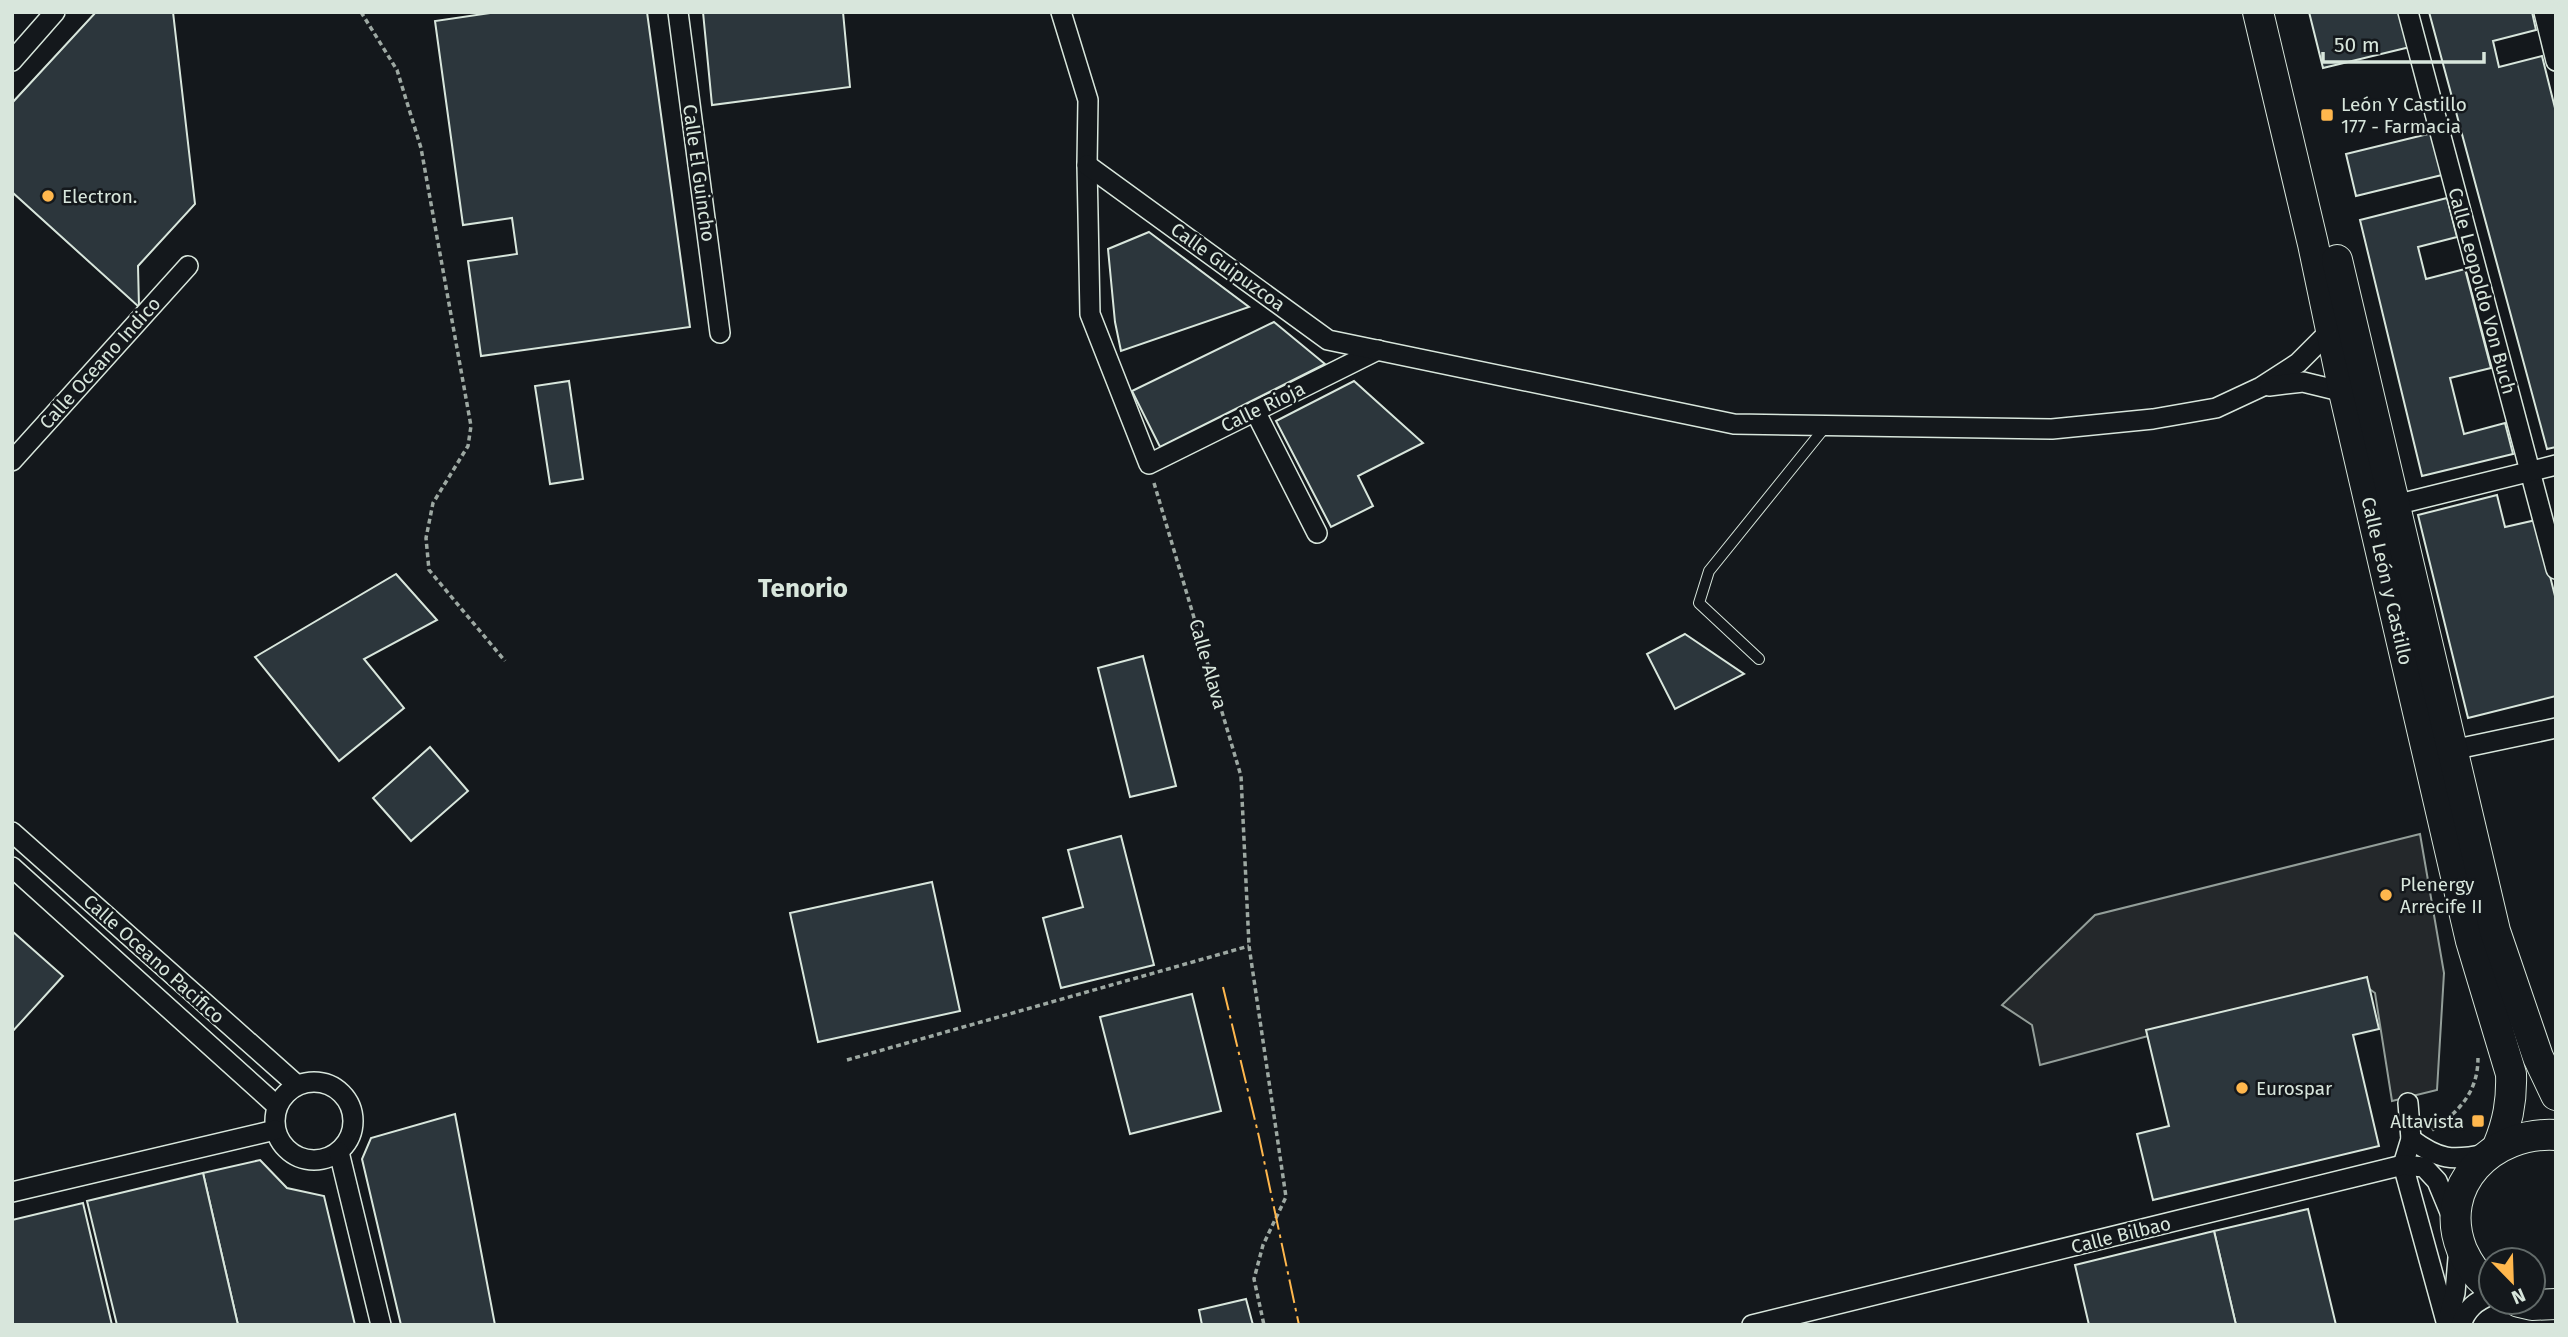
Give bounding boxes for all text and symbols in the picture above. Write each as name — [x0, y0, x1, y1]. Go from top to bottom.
scale bar — [2323, 21, 2484, 65]
text: 50 m — [2334, 32, 2380, 58]
place label: León Y Castillo 177 - Farmacia — [2341, 93, 2467, 138]
street label: Calle El Guincho — [678, 103, 720, 243]
marker: León Y Castillo 177 - Farmacia — [2319, 107, 2335, 123]
place label: Electron. — [62, 185, 137, 208]
street label: Calle Leopoldo Von Buch — [2443, 185, 2521, 397]
marker: Electron. — [40, 188, 56, 204]
street label: Calle Guipuzcoa — [1166, 218, 1290, 316]
street label: Calle Oceano Indico — [35, 292, 165, 434]
street label: Calle Rioja — [1217, 377, 1309, 437]
street label: Calle León y Castillo — [2356, 495, 2418, 667]
district label: Tenorio — [758, 573, 848, 604]
street label: Calle Alava — [1184, 616, 1232, 712]
place label: Plenergy Arrecife II — [2400, 873, 2483, 918]
marker: Plenergy Arrecife II — [2378, 887, 2394, 903]
street label: Calle Oceano Pacifico — [79, 890, 229, 1028]
place label: Eurospar — [2256, 1077, 2333, 1100]
marker: Eurospar — [2234, 1080, 2250, 1096]
place label: Altavista — [2390, 1110, 2464, 1133]
marker: Altavista — [2470, 1113, 2486, 1129]
street label: Calle Bilbao — [2069, 1211, 2173, 1259]
north arrow — [2477, 1246, 2547, 1316]
text: N — [2508, 1283, 2529, 1309]

